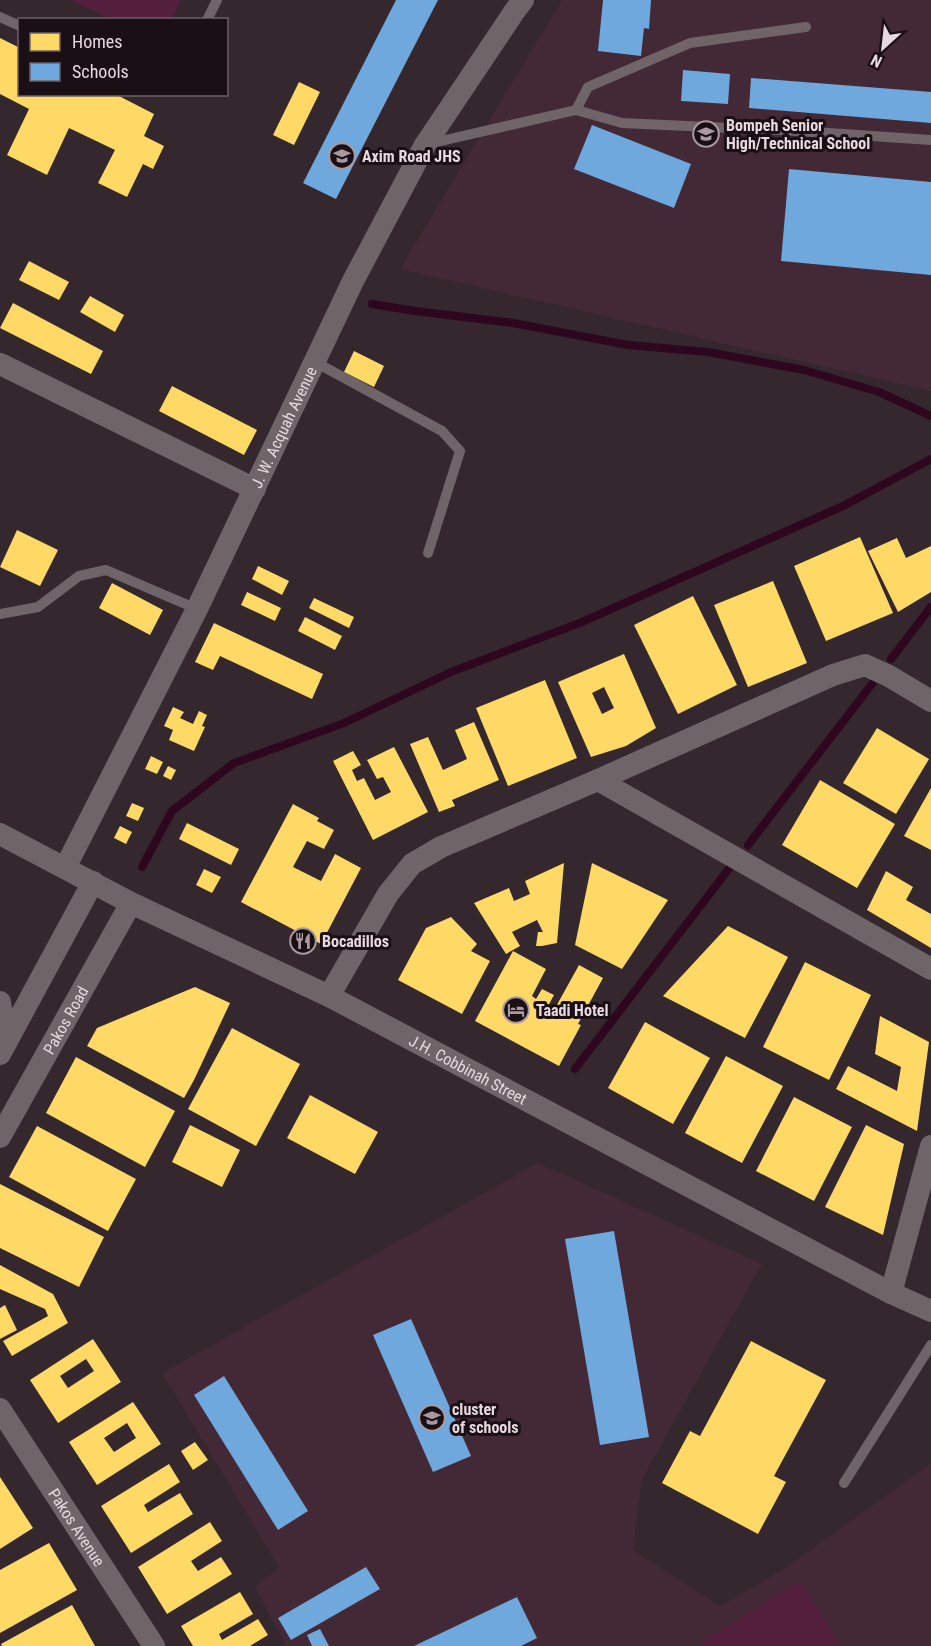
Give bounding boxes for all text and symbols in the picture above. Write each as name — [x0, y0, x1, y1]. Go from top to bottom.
legend — [18, 18, 228, 96]
north arrow — [853, 18, 913, 78]
text: Homes — [72, 31, 122, 52]
text: N — [868, 50, 885, 72]
text: Schools — [72, 61, 129, 82]
place label: Bompeh Senior High/Technical School — [726, 116, 870, 153]
school or university icon: Bompeh Senior High/Technical School — [691, 119, 721, 149]
school or university icon: Axim Road JHS — [327, 141, 357, 171]
place label: Axim Road JHS — [362, 147, 461, 166]
street label: J. W. Acquah Avenue — [247, 364, 321, 491]
restaurant icon: Bocadillos — [288, 926, 318, 956]
place label: Bocadillos — [322, 932, 389, 951]
street label: Pakos Road — [39, 983, 92, 1058]
hotel icon: Taadi Hotel — [501, 995, 531, 1025]
place label: Taadi Hotel — [536, 1001, 608, 1020]
street label: J.H. Cobbinah Street — [406, 1031, 530, 1109]
place label: cluster of schools — [452, 1400, 519, 1437]
school or university icon: cluster of schools — [417, 1403, 447, 1433]
street label: Pakos Avenue — [44, 1485, 109, 1570]

